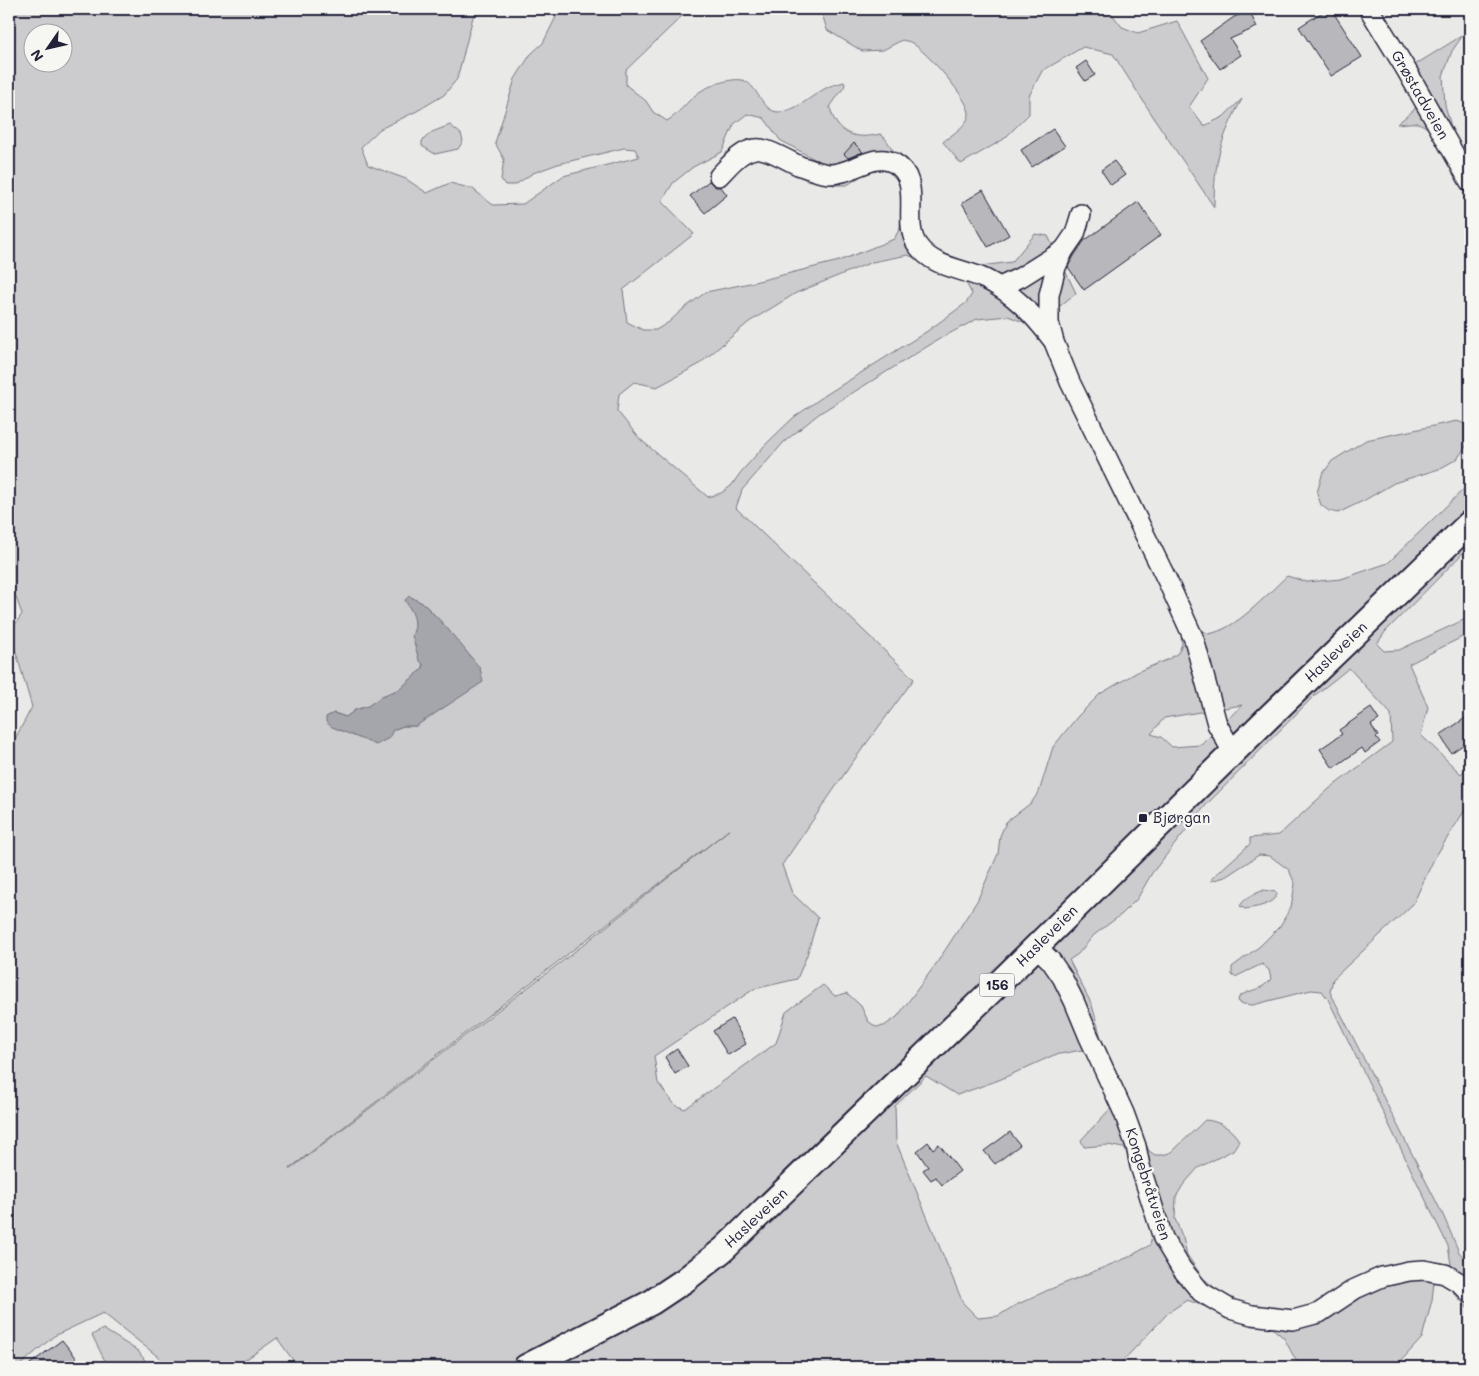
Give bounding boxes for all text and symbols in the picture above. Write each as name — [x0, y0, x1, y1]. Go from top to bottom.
north arrow — [22, 22, 72, 72]
text: N — [26, 46, 48, 65]
street label: Grøstadveien — [1387, 46, 1454, 143]
street label: Hasleveien — [1300, 616, 1371, 686]
place label: Bjørgan — [1153, 807, 1210, 827]
marker: Bjørgan — [1137, 812, 1149, 824]
street label: Hasleveien — [1011, 900, 1082, 971]
road number: 156 — [980, 974, 1014, 996]
street label: Kongebråtveien — [1121, 1125, 1176, 1242]
street label: Hasleveien — [719, 1183, 791, 1252]

